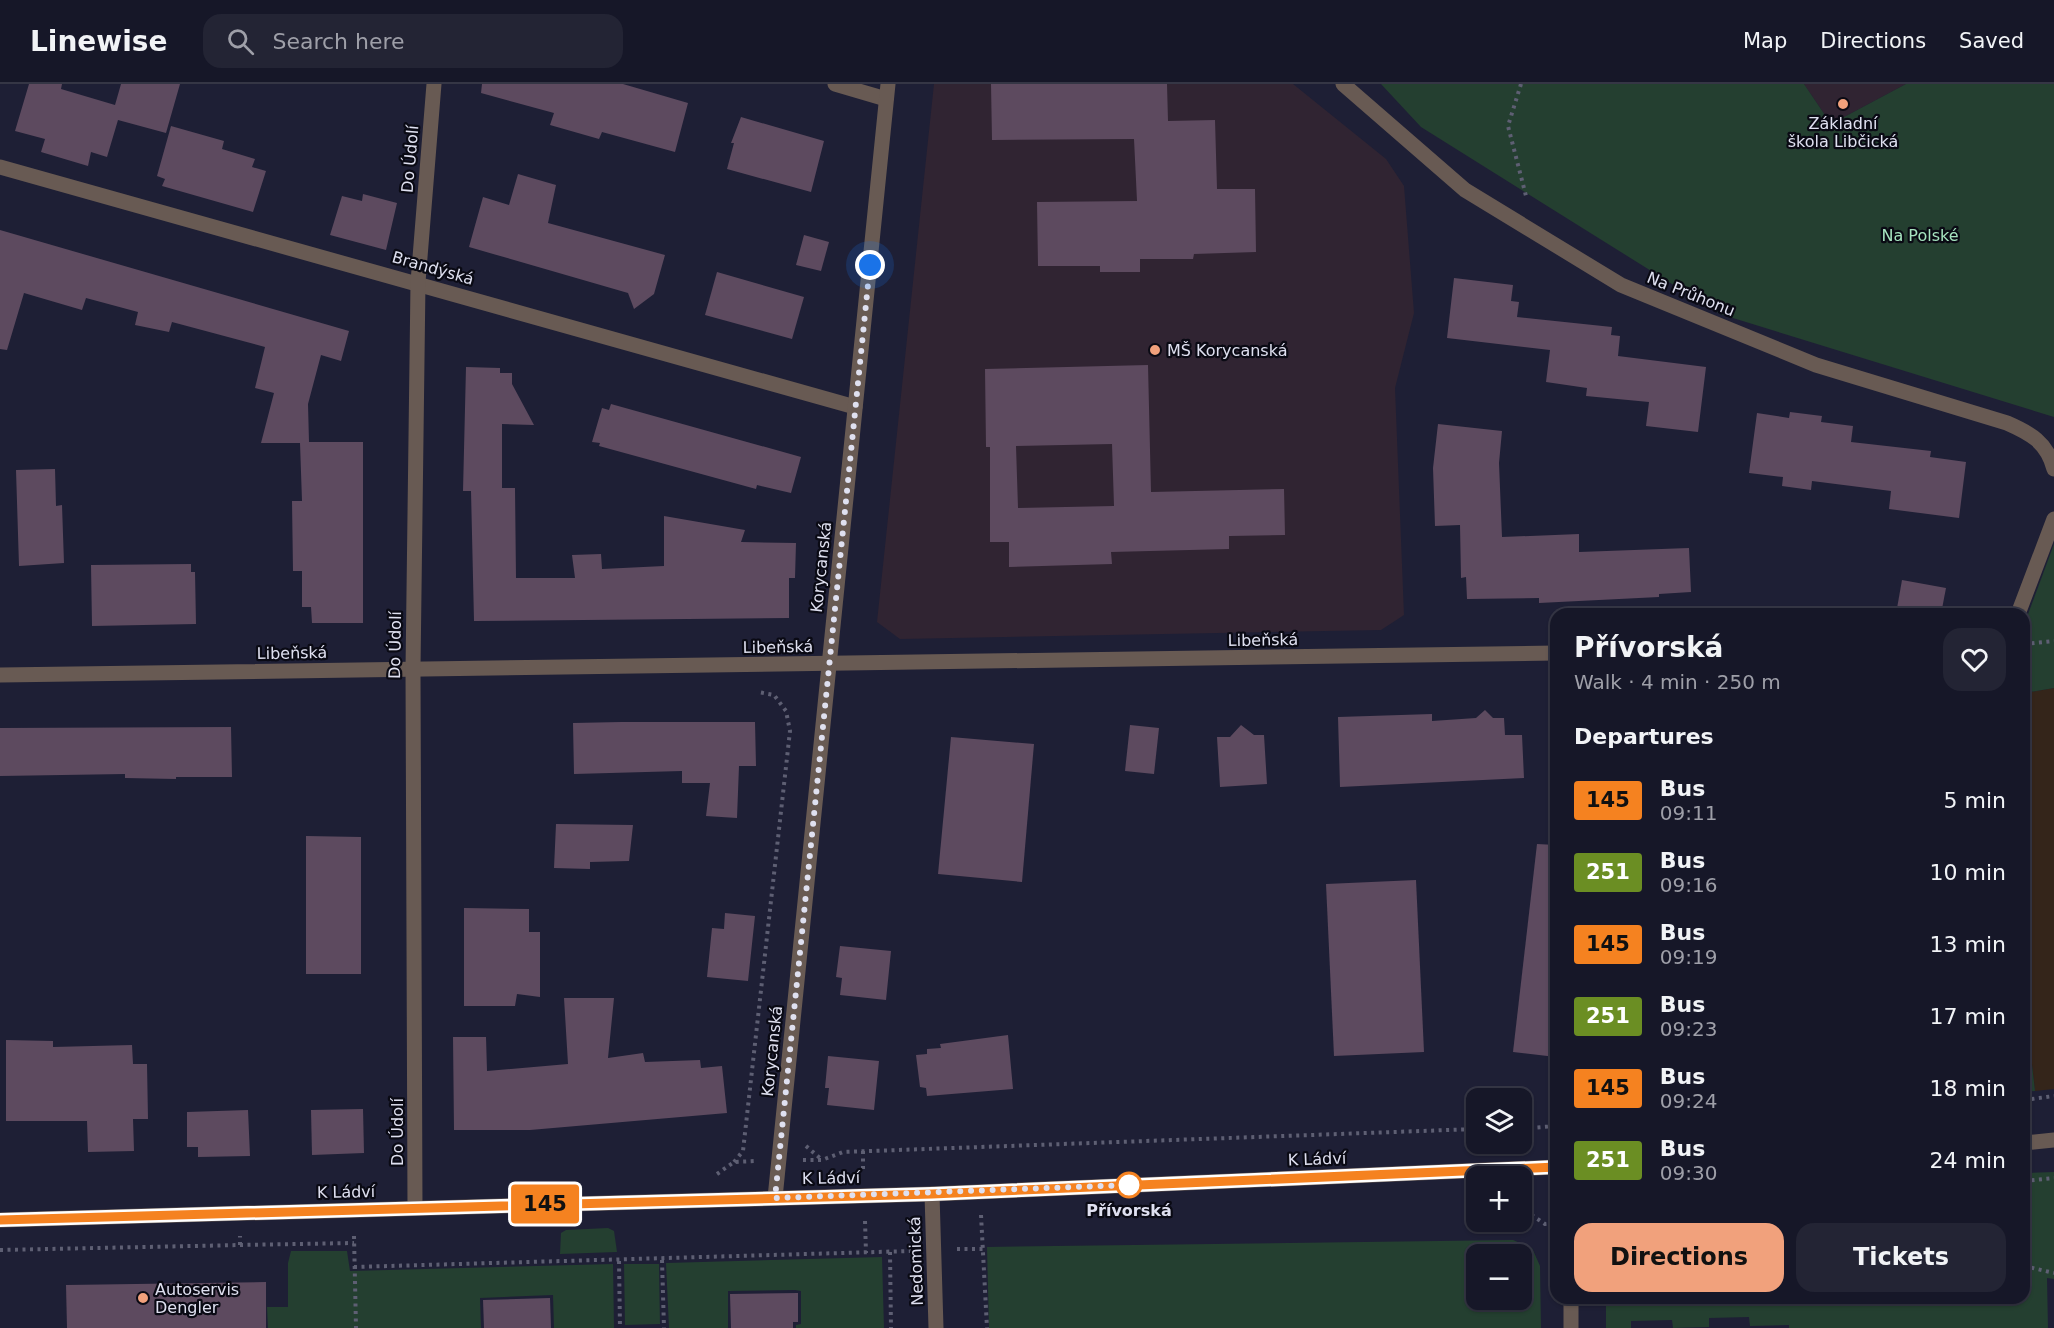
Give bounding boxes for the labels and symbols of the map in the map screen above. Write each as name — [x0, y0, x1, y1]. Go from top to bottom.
marker: Základní škola Libčická — [1836, 97, 1850, 111]
place label: Základní škola Libčická — [1788, 114, 1898, 151]
street label: Do Údolí — [398, 124, 422, 194]
park label: Na Polské — [1881, 226, 1959, 245]
street label: Brandýská — [390, 247, 476, 289]
your location — [855, 250, 885, 280]
street label: Na Průhonu — [1644, 268, 1738, 320]
place label: MŠ Korycanská — [1167, 341, 1287, 360]
marker: MŠ Korycanská — [1148, 343, 1162, 357]
street label: Korycanská — [807, 521, 835, 613]
street label: Do Údolí — [385, 610, 405, 679]
street label: Libeňská — [1228, 630, 1298, 650]
street label: Libeňská — [743, 637, 813, 657]
street label: Libeňská — [257, 643, 327, 663]
street label: Korycanská — [758, 1005, 786, 1097]
street label: Do Údolí — [388, 1098, 407, 1166]
street label: K Ládví — [1287, 1148, 1347, 1170]
street label: K Ládví — [802, 1168, 861, 1188]
marker: Přívorská — [1116, 1172, 1142, 1198]
street label: K Ládví — [317, 1182, 376, 1202]
line badge: 145 — [510, 1184, 580, 1224]
place label: Přívorská — [1086, 1201, 1172, 1220]
street label: Nedomická — [905, 1216, 927, 1306]
place label: Autoservis Dengler — [155, 1280, 239, 1317]
marker: Autoservis Dengler — [136, 1291, 150, 1305]

